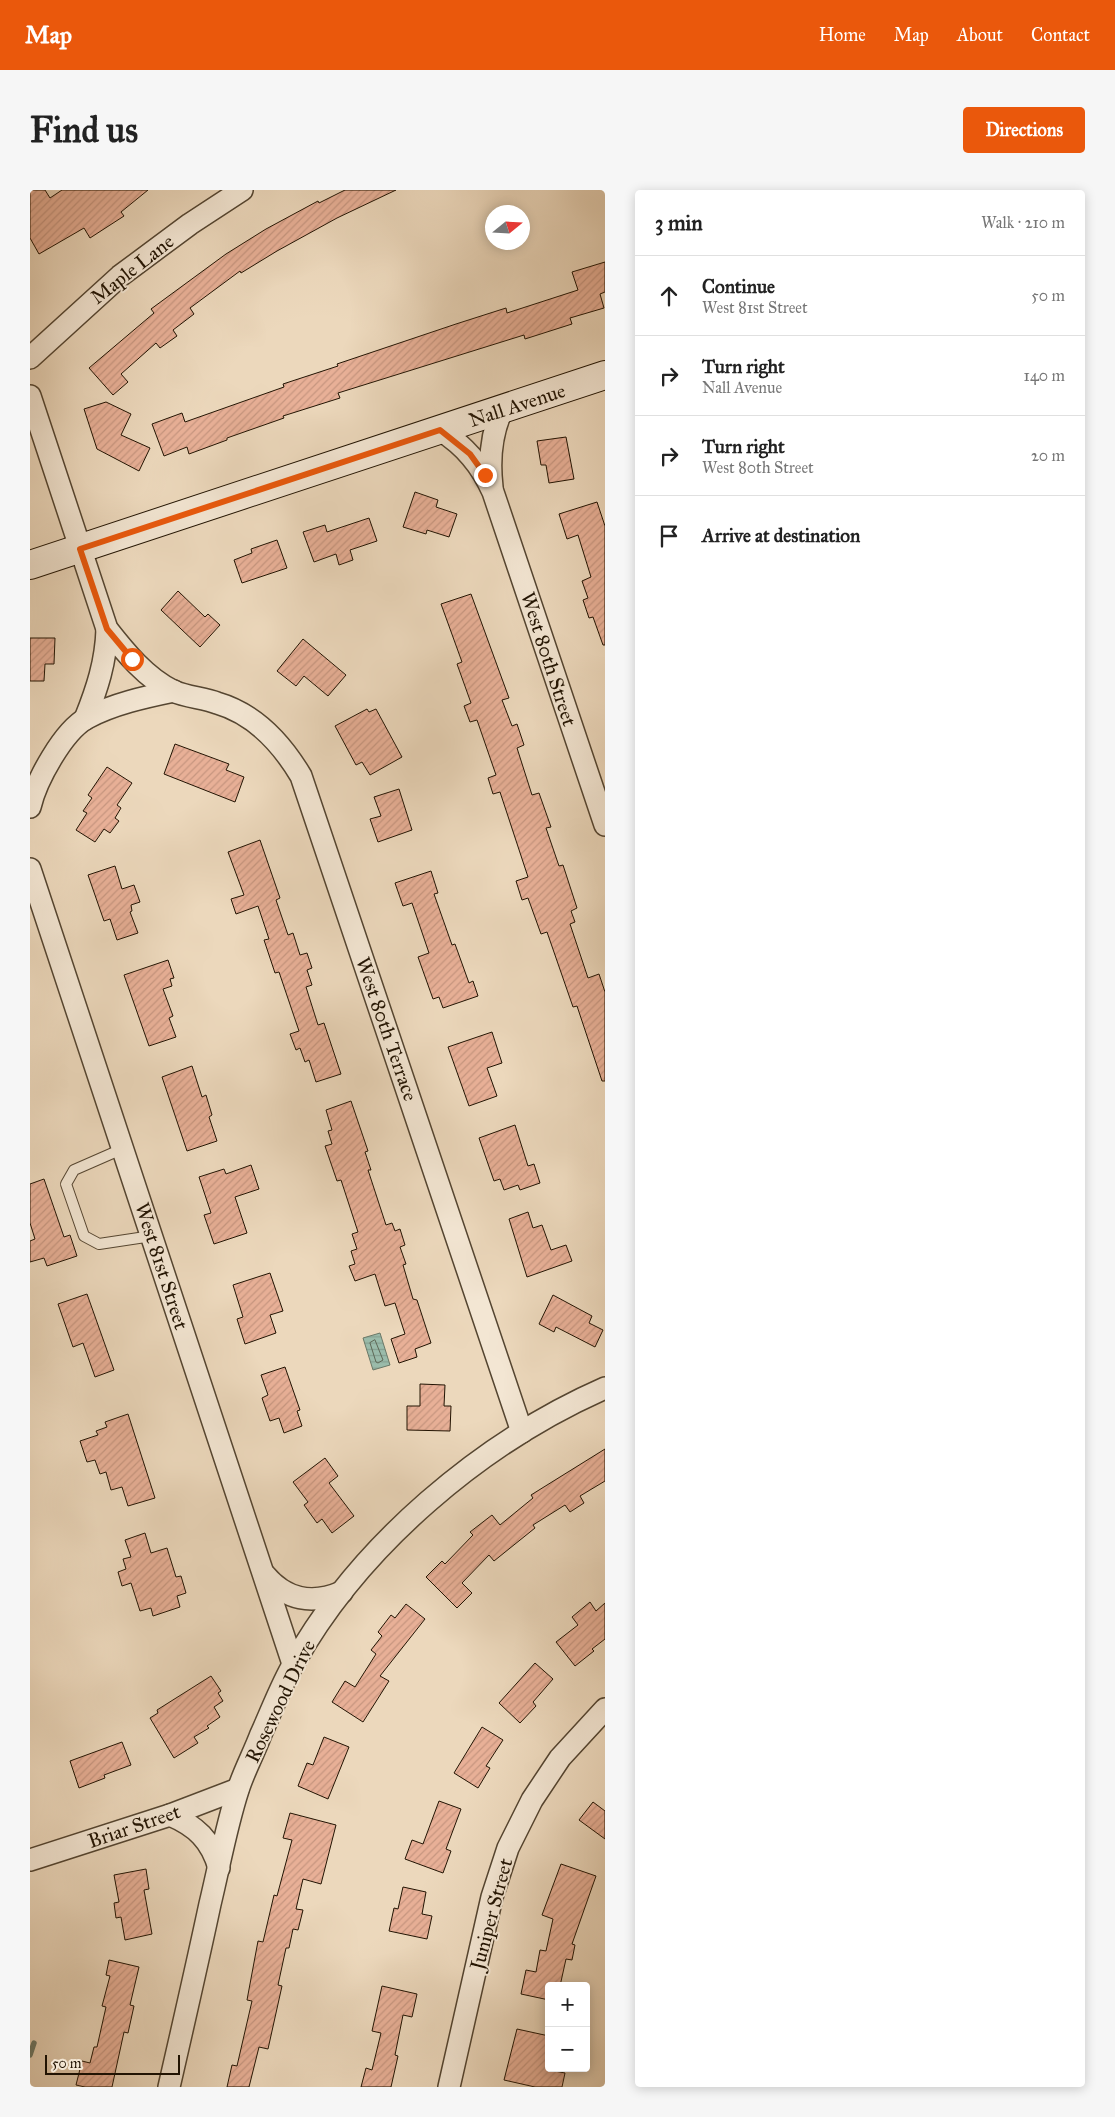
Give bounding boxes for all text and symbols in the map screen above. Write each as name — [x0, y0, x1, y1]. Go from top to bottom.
text: Map — [25, 20, 72, 50]
text: Home — [819, 24, 866, 46]
text: Map — [894, 24, 929, 46]
text: About — [957, 24, 1003, 46]
text: Contact — [1031, 24, 1090, 46]
button: Directions — [963, 107, 1085, 153]
text: Find us — [30, 109, 138, 152]
north arrow — [485, 205, 530, 250]
text: 3 min — [655, 210, 703, 236]
text: Walk · 210 m — [981, 213, 1065, 232]
street label: Maple Lane — [85, 229, 179, 309]
text: Continue — [702, 275, 775, 298]
icon: ahead — [655, 282, 683, 310]
text: 50 m — [1031, 286, 1065, 305]
text: West 81st Street — [702, 298, 808, 317]
text: Turn right — [702, 355, 785, 378]
icon: right — [655, 362, 683, 390]
text: 140 m — [1024, 366, 1065, 385]
street label: Nall Avenue — [466, 378, 568, 432]
text: Nall Avenue — [702, 378, 782, 397]
text: Turn right — [702, 435, 785, 458]
icon: right — [655, 442, 683, 470]
text: 20 m — [1031, 446, 1065, 465]
text: West 80th Street — [702, 458, 814, 477]
route end — [474, 464, 497, 487]
icon: arrive — [655, 522, 683, 550]
text: Arrive at destination — [702, 524, 860, 547]
street label: West 80th Street — [516, 589, 582, 729]
route start — [121, 648, 144, 671]
street label: West 80th Terrace — [351, 954, 423, 1104]
street label: West 81st Street — [130, 1199, 194, 1333]
street label: Rosewood Drive — [240, 1636, 320, 1766]
street label: Briar Street — [85, 1799, 183, 1853]
street label: Juniper Street — [464, 1856, 518, 1975]
map controls — [545, 1982, 590, 2072]
button: + — [545, 1982, 590, 2027]
button: − — [545, 2027, 590, 2072]
scale bar — [45, 2052, 180, 2075]
text: 50 m — [52, 2055, 81, 2072]

